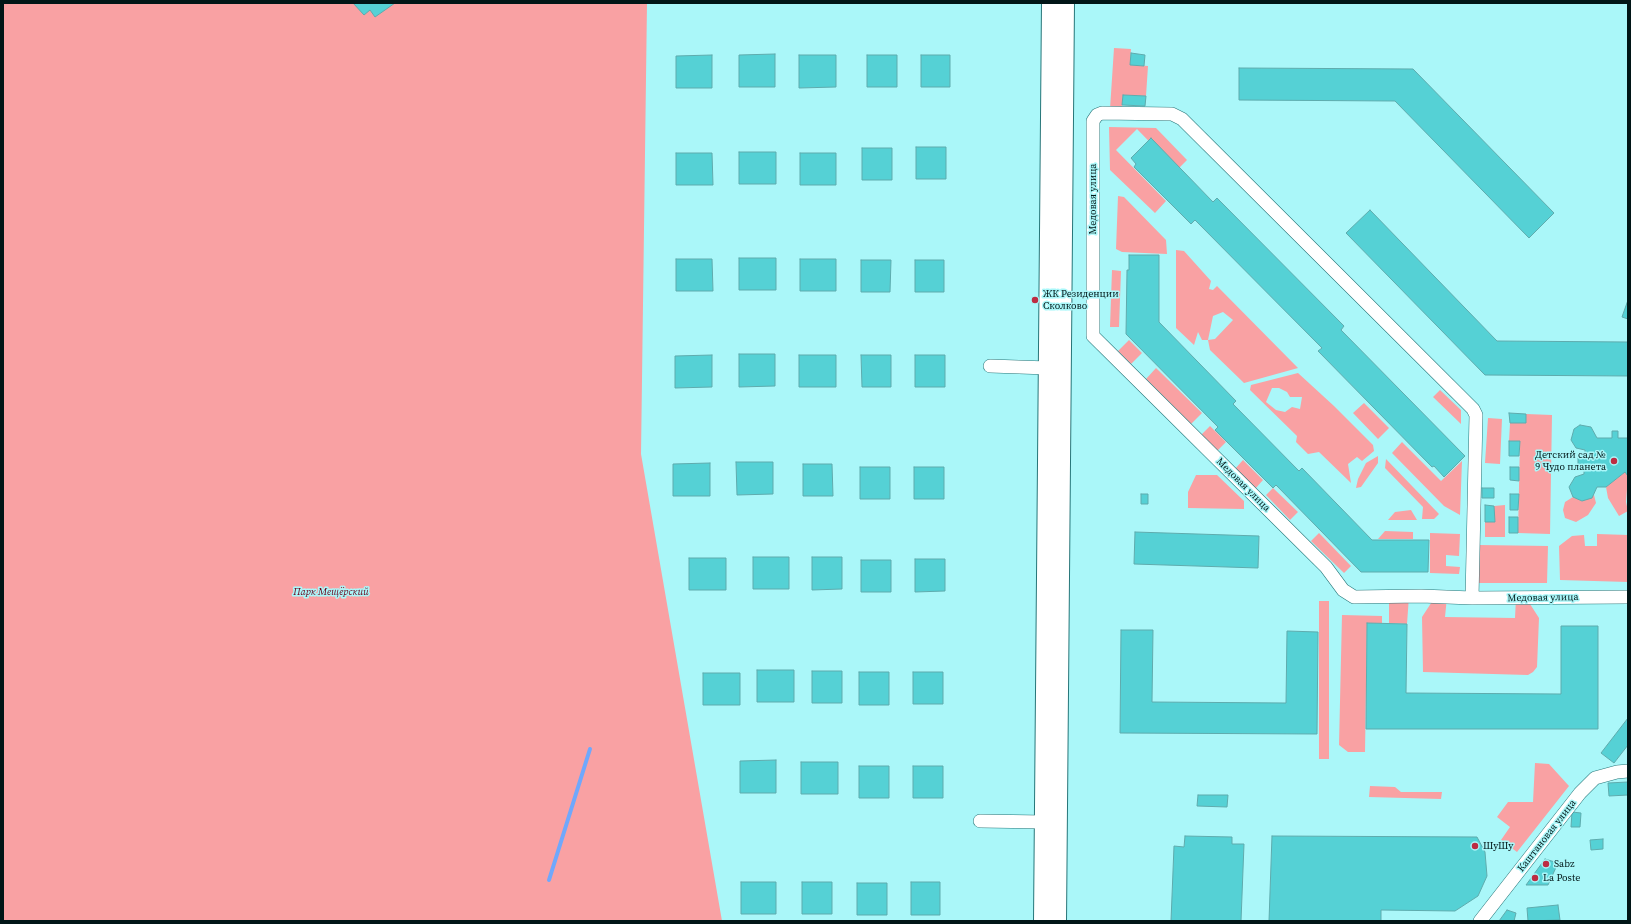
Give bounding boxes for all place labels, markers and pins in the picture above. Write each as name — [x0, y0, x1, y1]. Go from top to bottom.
place label: ЖК Резиденции Сколково — [1043, 288, 1119, 312]
marker: ЖК Резиденции Сколково — [1030, 295, 1040, 305]
place label: Детский сад № 9 Чудо планета — [1535, 449, 1606, 472]
marker: Детский сад № 9 Чудо планета — [1609, 456, 1619, 466]
place label: ШуШу — [1483, 840, 1513, 852]
marker: ШуШу — [1470, 841, 1480, 851]
place label: Sabz — [1554, 858, 1575, 870]
marker: Sabz — [1541, 859, 1551, 869]
place label: La Poste — [1543, 872, 1580, 884]
marker: La Poste — [1530, 873, 1540, 883]

